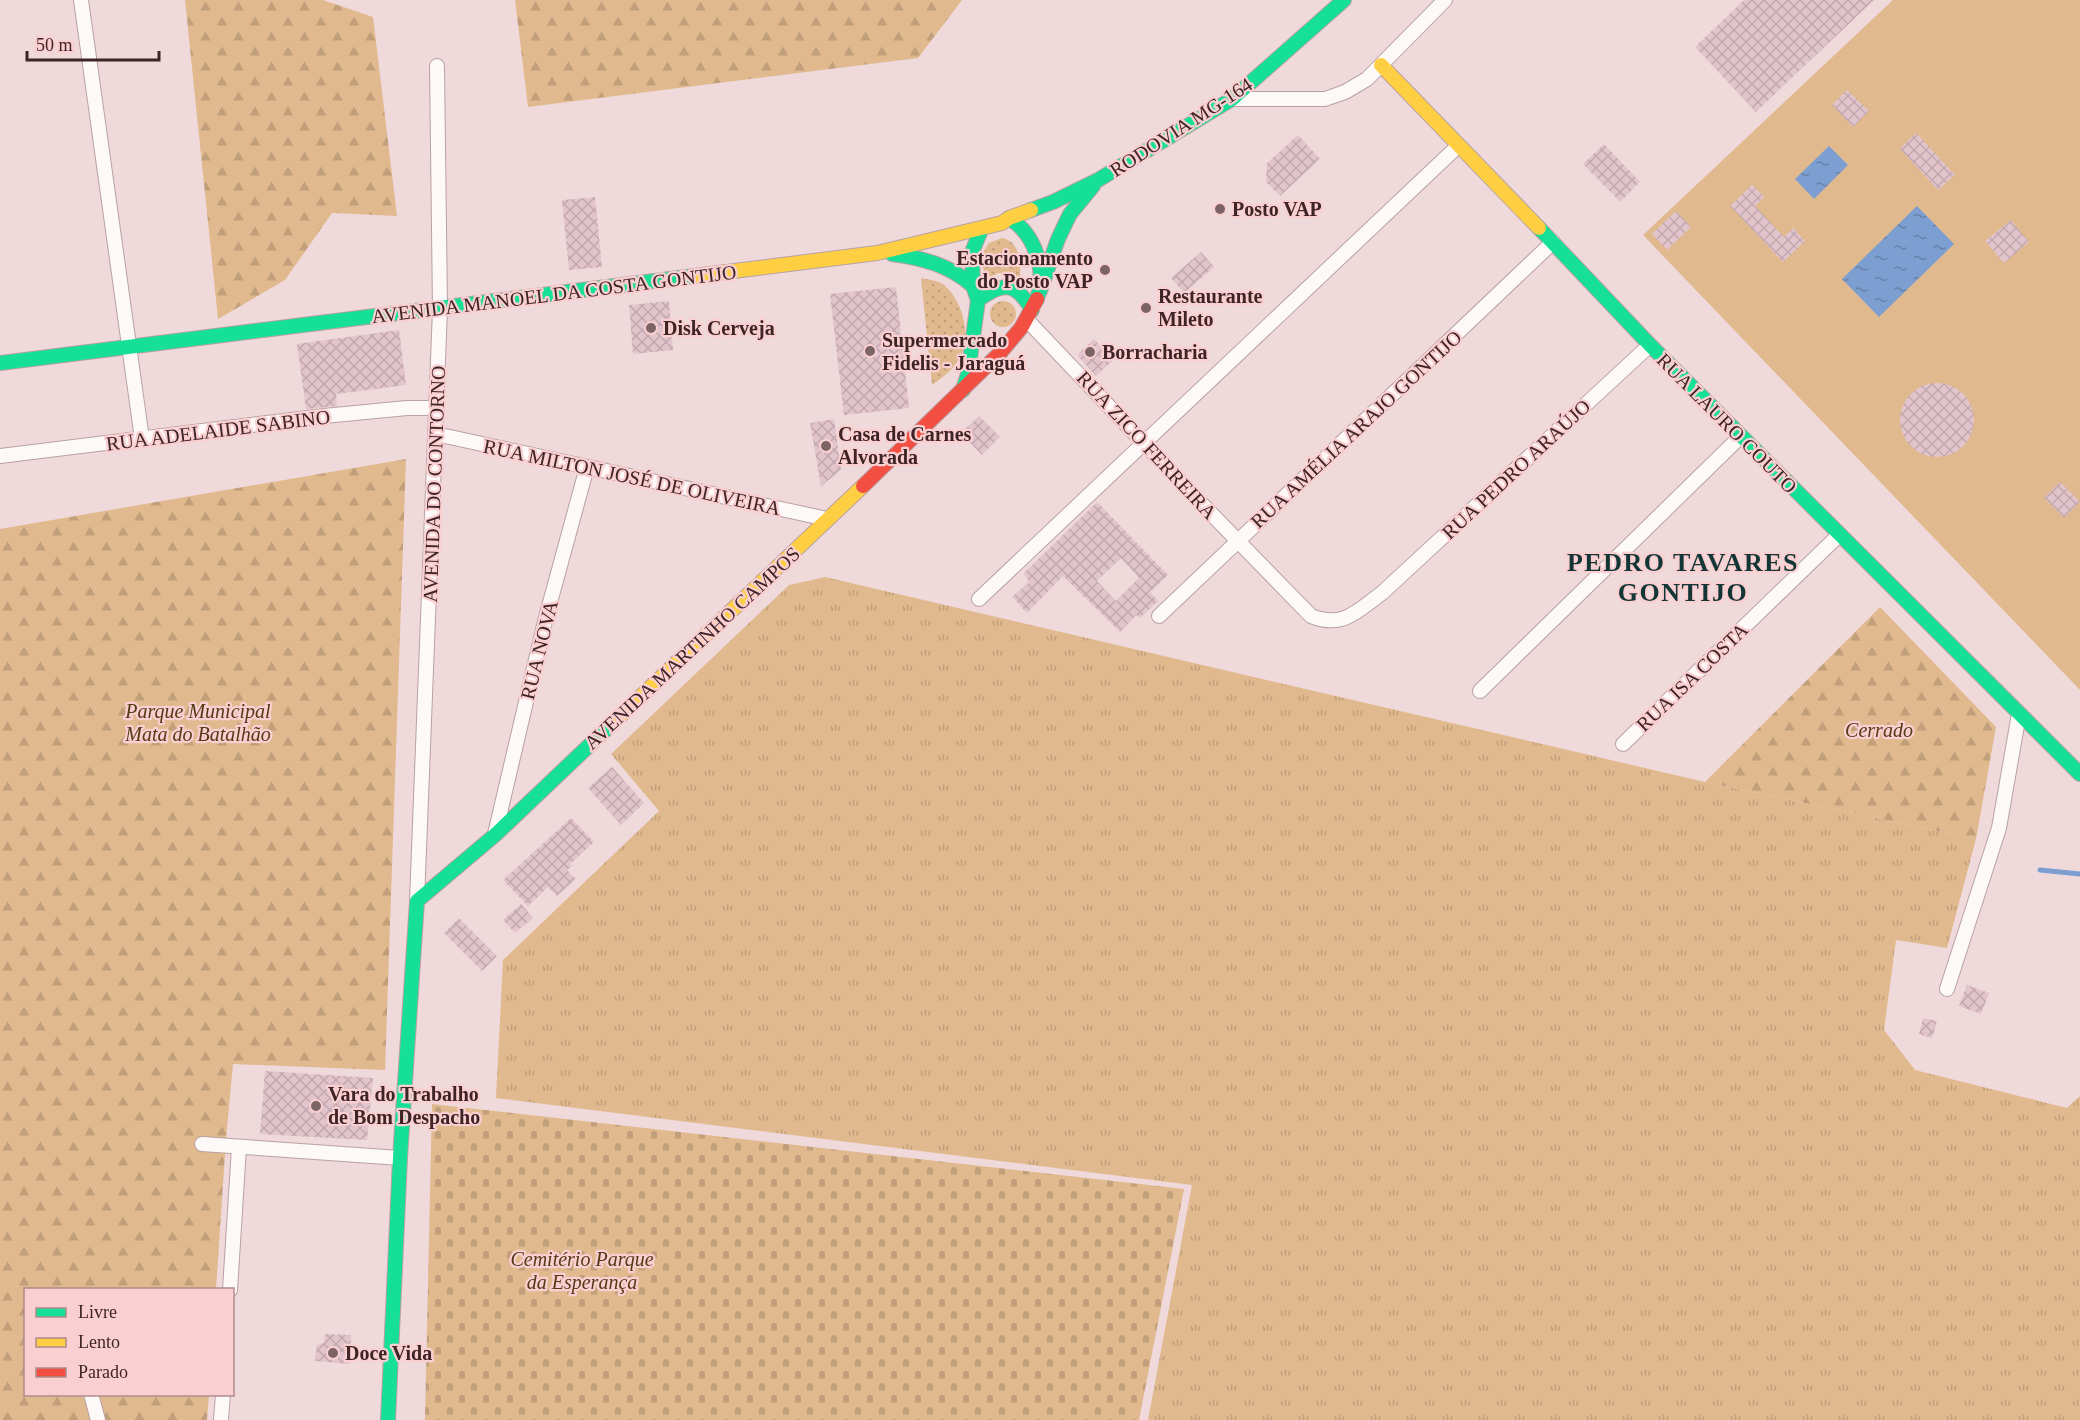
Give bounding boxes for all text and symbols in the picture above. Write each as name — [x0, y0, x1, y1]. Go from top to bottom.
scale bar — [27, 24, 159, 62]
text: 50 m — [36, 35, 73, 55]
street label: RODOVIA MG-164 — [1106, 73, 1256, 181]
place label: Posto VAP — [1232, 198, 1322, 220]
marker: Posto VAP — [1213, 202, 1227, 216]
place label: Estacionamento do Posto VAP — [956, 247, 1093, 292]
street label: AVENIDA MANOEL DA COSTA GONTIJO — [370, 261, 738, 327]
marker: Estacionamento do Posto VAP — [1098, 263, 1112, 277]
place label: Restaurante Mileto — [1158, 285, 1263, 330]
marker: Restaurante Mileto — [1139, 301, 1153, 315]
place label: Disk Cerveja — [663, 317, 775, 340]
marker: Disk Cerveja — [644, 321, 658, 335]
street label: RUA AMÉLIA ARAJO GONTIJO — [1246, 326, 1466, 532]
place label: Supermercado Fidelis - Jaraguá — [882, 329, 1025, 375]
place label: Borracharia — [1102, 341, 1208, 363]
marker: Supermercado Fidelis - Jaraguá — [863, 344, 877, 358]
marker: Borracharia — [1083, 345, 1097, 359]
street label: RUA LAURO COUTO — [1653, 349, 1801, 497]
street label: AVENIDA DO CONTORNO — [419, 365, 449, 603]
street label: RUA ZICO FERREIRA — [1073, 366, 1222, 524]
street label: RUA PEDRO ARAÚJO — [1437, 394, 1595, 543]
street label: RUA ADELAIDE SABINO — [105, 405, 331, 455]
place label: Casa de Carnes Alvorada — [838, 423, 972, 468]
street label: RUA MILTON JOSÉ DE OLIVEIRA — [481, 435, 783, 519]
marker: Casa de Carnes Alvorada — [819, 439, 833, 453]
street label: AVENIDA MARTINHO CAMPOS — [580, 542, 804, 754]
district label: PEDRO TAVARES GONTIJO — [1567, 548, 1799, 607]
street label: RUA NOVA — [516, 598, 562, 702]
street label: RUA ISA COSTA — [1632, 618, 1753, 736]
park label: Parque Municipal Mata do Batalhão — [124, 700, 271, 745]
park label: Cerrado — [1845, 719, 1913, 741]
place label: Vara do Trabalho de Bom Despacho — [328, 1083, 480, 1129]
marker: Vara do Trabalho de Bom Despacho — [309, 1099, 323, 1113]
park label: Cemitério Parque da Esperança — [510, 1248, 654, 1294]
legend — [24, 1288, 234, 1396]
text: Livre — [78, 1302, 117, 1322]
text: Lento — [78, 1332, 120, 1352]
place label: Doce Vida — [345, 1342, 432, 1364]
marker: Doce Vida — [326, 1346, 340, 1360]
text: Parado — [78, 1362, 128, 1382]

